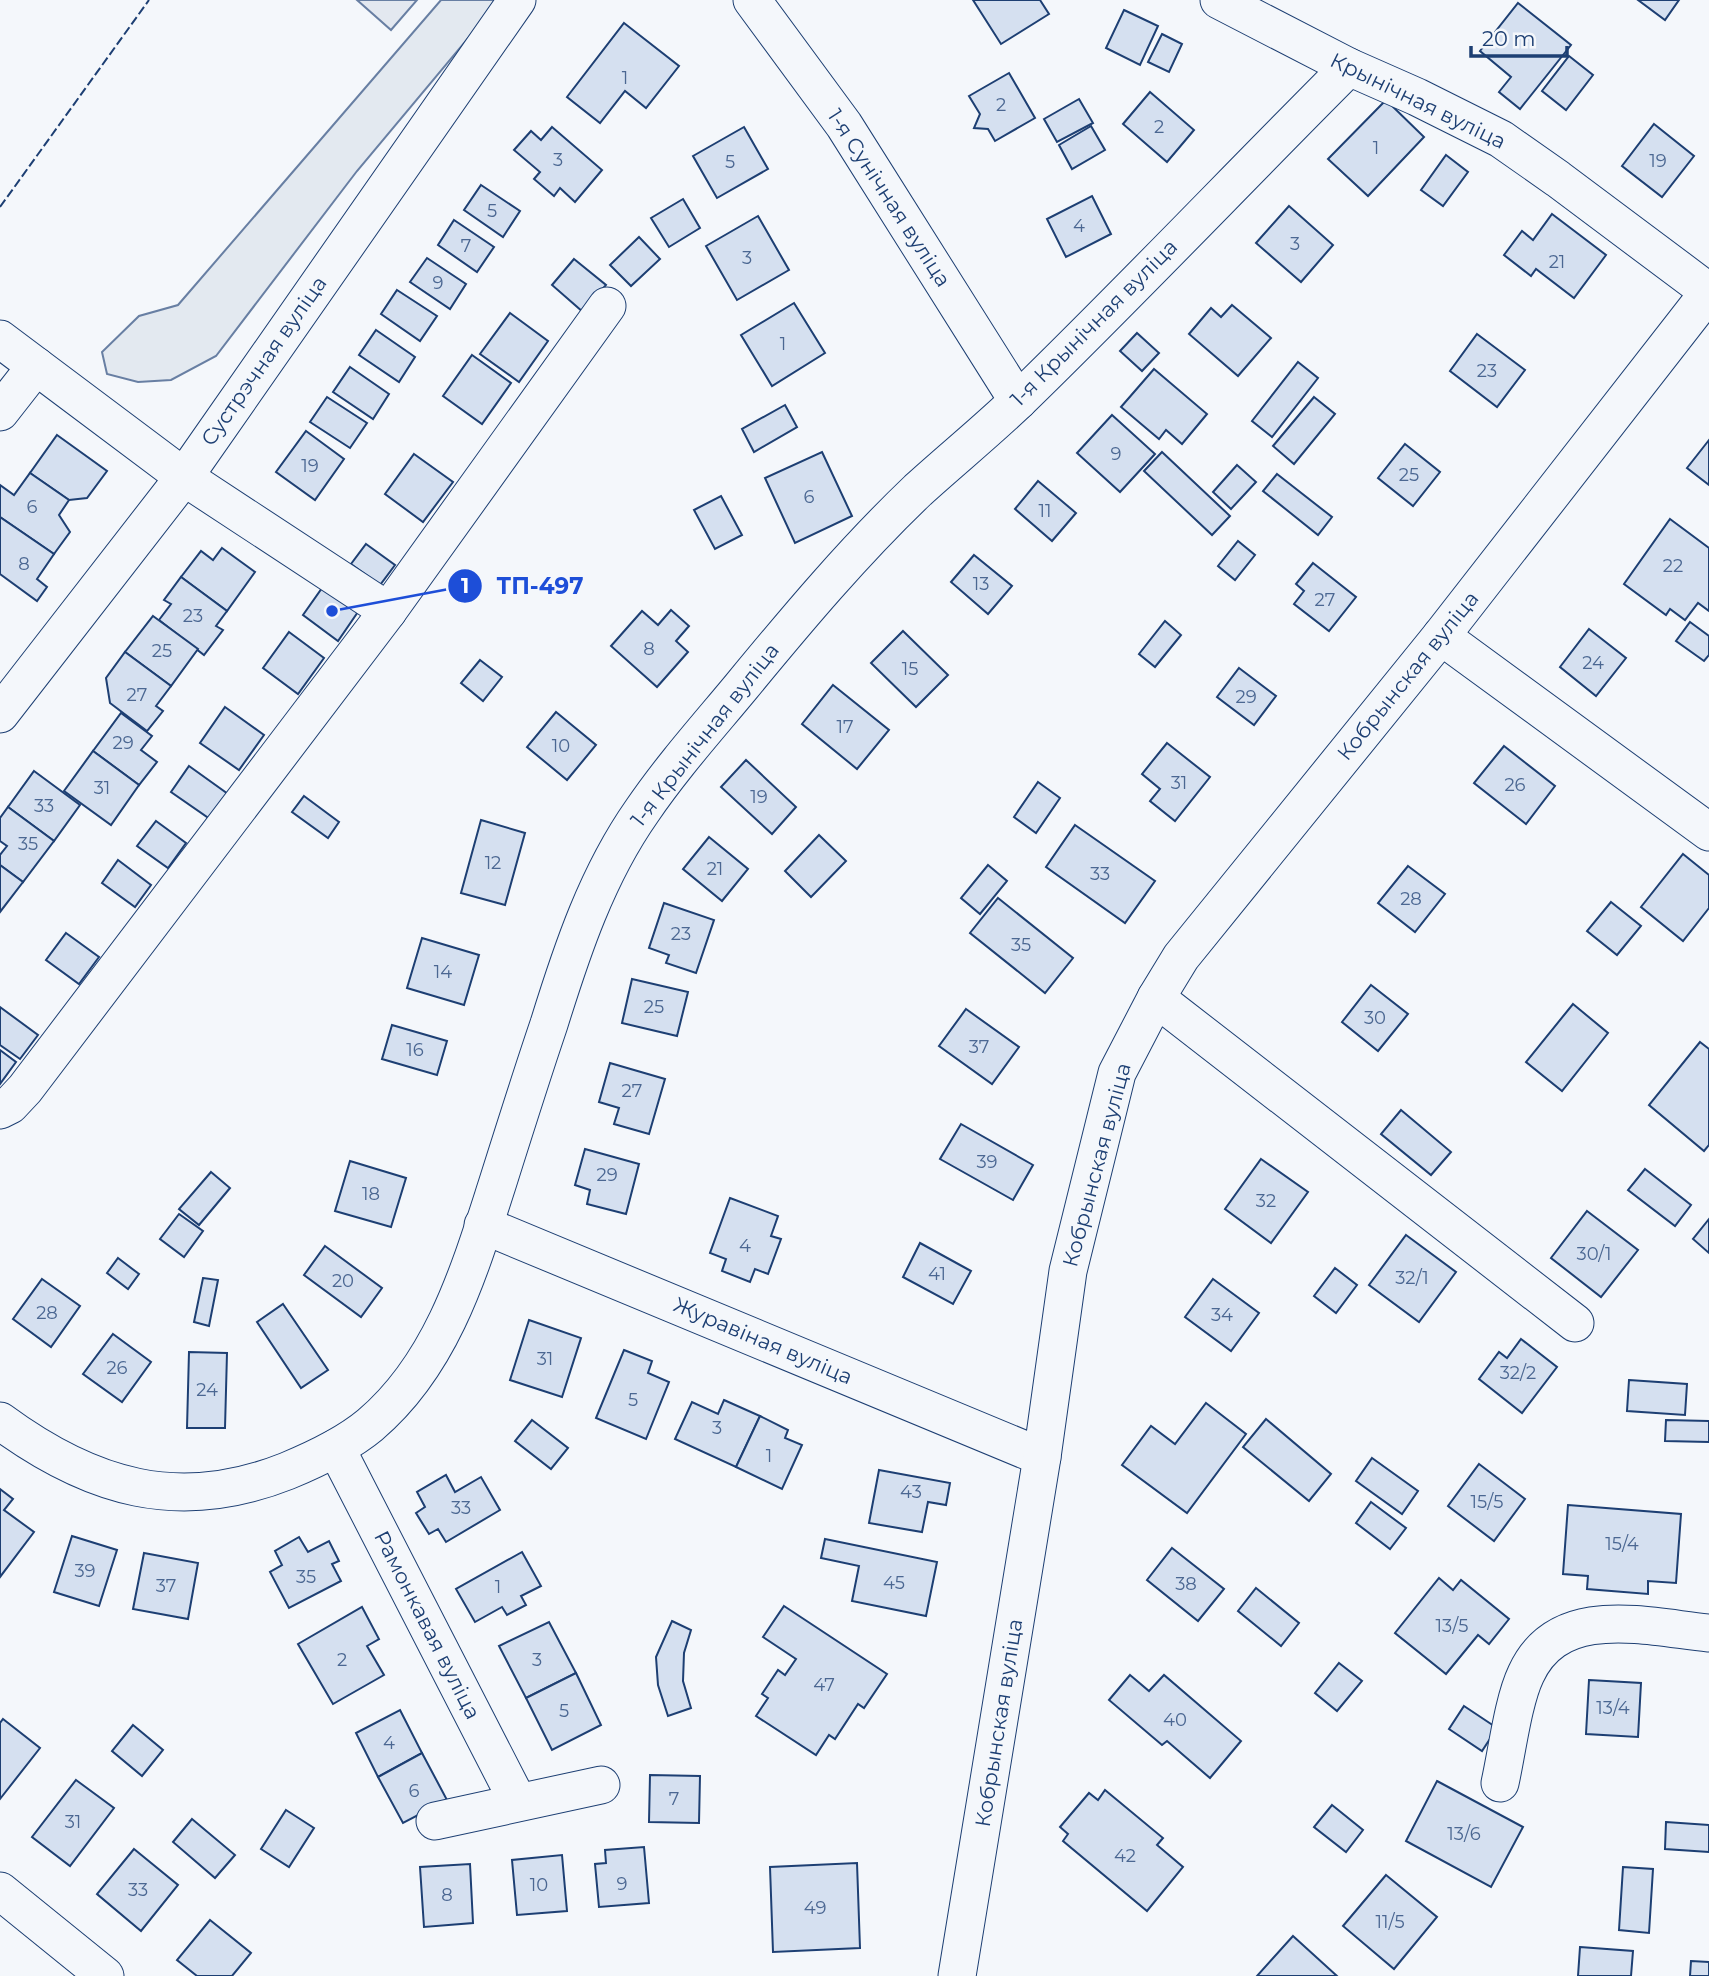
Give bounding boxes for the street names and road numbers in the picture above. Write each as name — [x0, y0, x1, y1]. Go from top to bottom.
street label: Крынічная вуліца — [1326, 47, 1510, 154]
street label: 1-я Сунічная вуліца — [823, 104, 956, 291]
street label: 1-я Крынічная вуліца — [1005, 234, 1182, 411]
street label: Сустрэчная вуліца — [196, 271, 332, 450]
street label: Кобрынская вуліца — [1332, 586, 1483, 765]
street label: 1-я Крынічная вуліца — [625, 638, 784, 831]
street label: Кобрынская вуліца — [1057, 1060, 1136, 1270]
street label: Журавіная вуліца — [670, 1292, 856, 1390]
street label: Рамонкавая вуліца — [369, 1526, 486, 1723]
street label: Кобрынская вуліца — [970, 1617, 1027, 1829]

